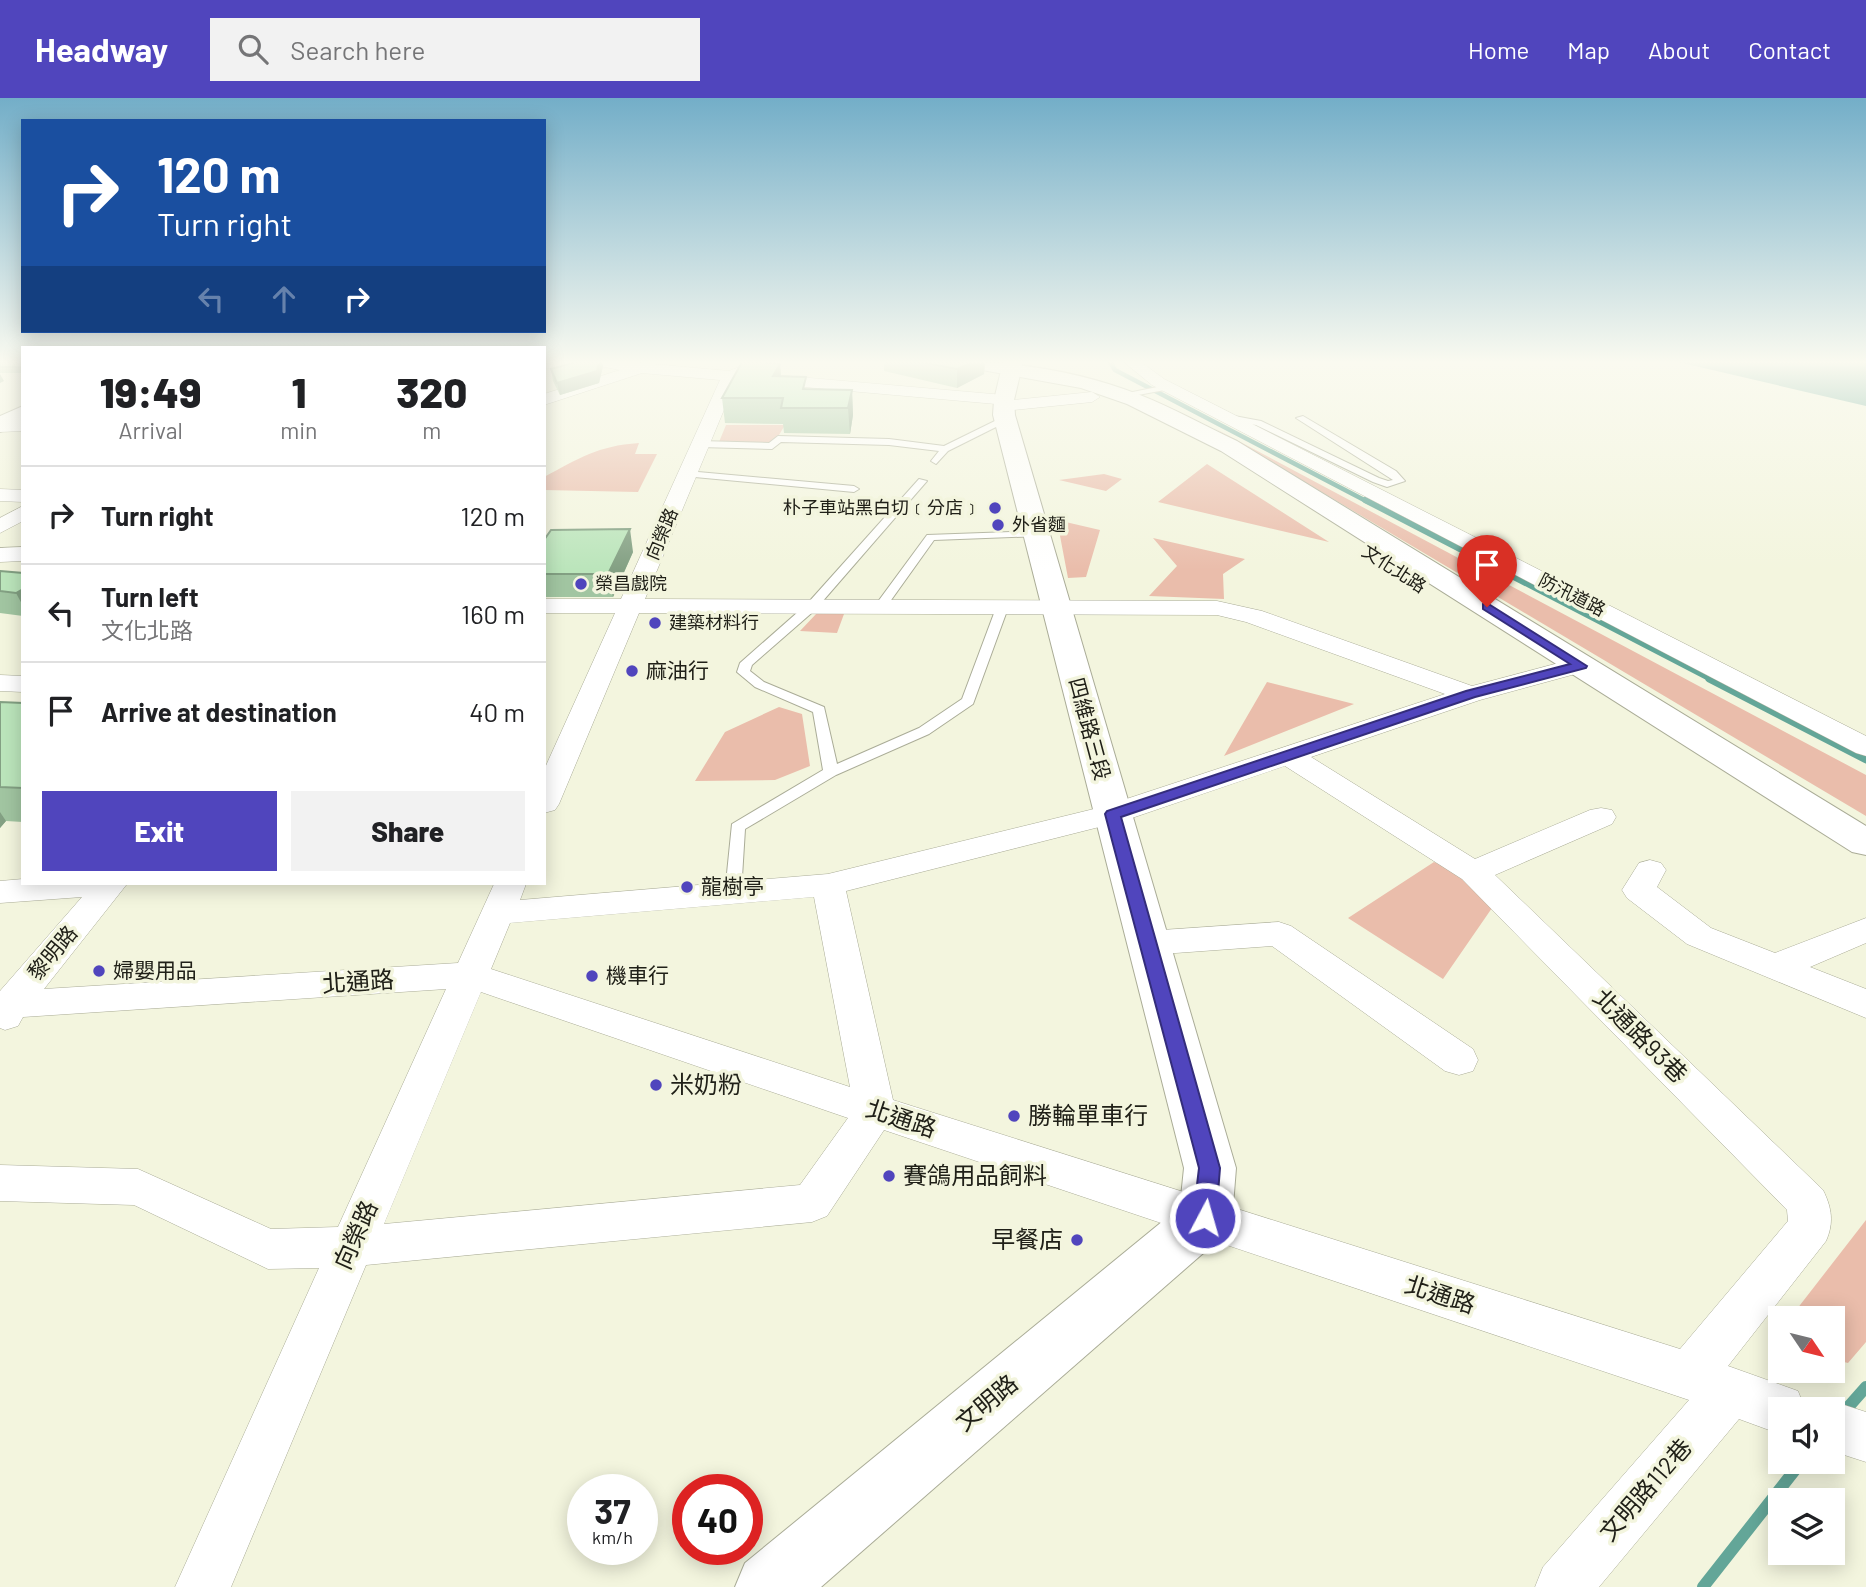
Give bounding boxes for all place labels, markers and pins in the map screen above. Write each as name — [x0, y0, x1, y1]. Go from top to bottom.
place label: 朴子車站黑白切﹝分店﹞ — [783, 496, 981, 518]
marker: 朴子車站黑白切﹝分店﹞ — [987, 500, 1003, 516]
place label: 外省麵 — [1012, 513, 1066, 535]
marker: 外省麵 — [990, 517, 1006, 533]
pin — [1457, 535, 1517, 607]
place label: 榮昌戲院 — [595, 572, 667, 594]
marker: 榮昌戲院 — [573, 576, 589, 592]
place label: 建築材料行 — [669, 611, 759, 633]
marker: 建築材料行 — [647, 615, 663, 631]
place label: 麻油行 — [646, 657, 709, 682]
marker: 麻油行 — [624, 663, 640, 679]
place label: 龍樹亭 — [701, 873, 764, 898]
marker: 龍樹亭 — [679, 879, 695, 895]
place label: 婦嬰用品 — [113, 957, 197, 982]
place label: 機車行 — [606, 962, 669, 987]
marker: 婦嬰用品 — [91, 963, 107, 979]
marker: 機車行 — [584, 968, 600, 984]
place label: 米奶粉 — [670, 1069, 742, 1098]
marker: 米奶粉 — [648, 1077, 664, 1093]
place label: 勝輪單車行 — [1028, 1100, 1148, 1129]
marker: 勝輪單車行 — [1006, 1108, 1022, 1124]
place label: 賽鴿用品飼料 — [903, 1160, 1047, 1189]
marker: 賽鴿用品飼料 — [881, 1168, 897, 1184]
place label: 早餐店 — [991, 1224, 1063, 1253]
marker: 早餐店 — [1069, 1232, 1085, 1248]

